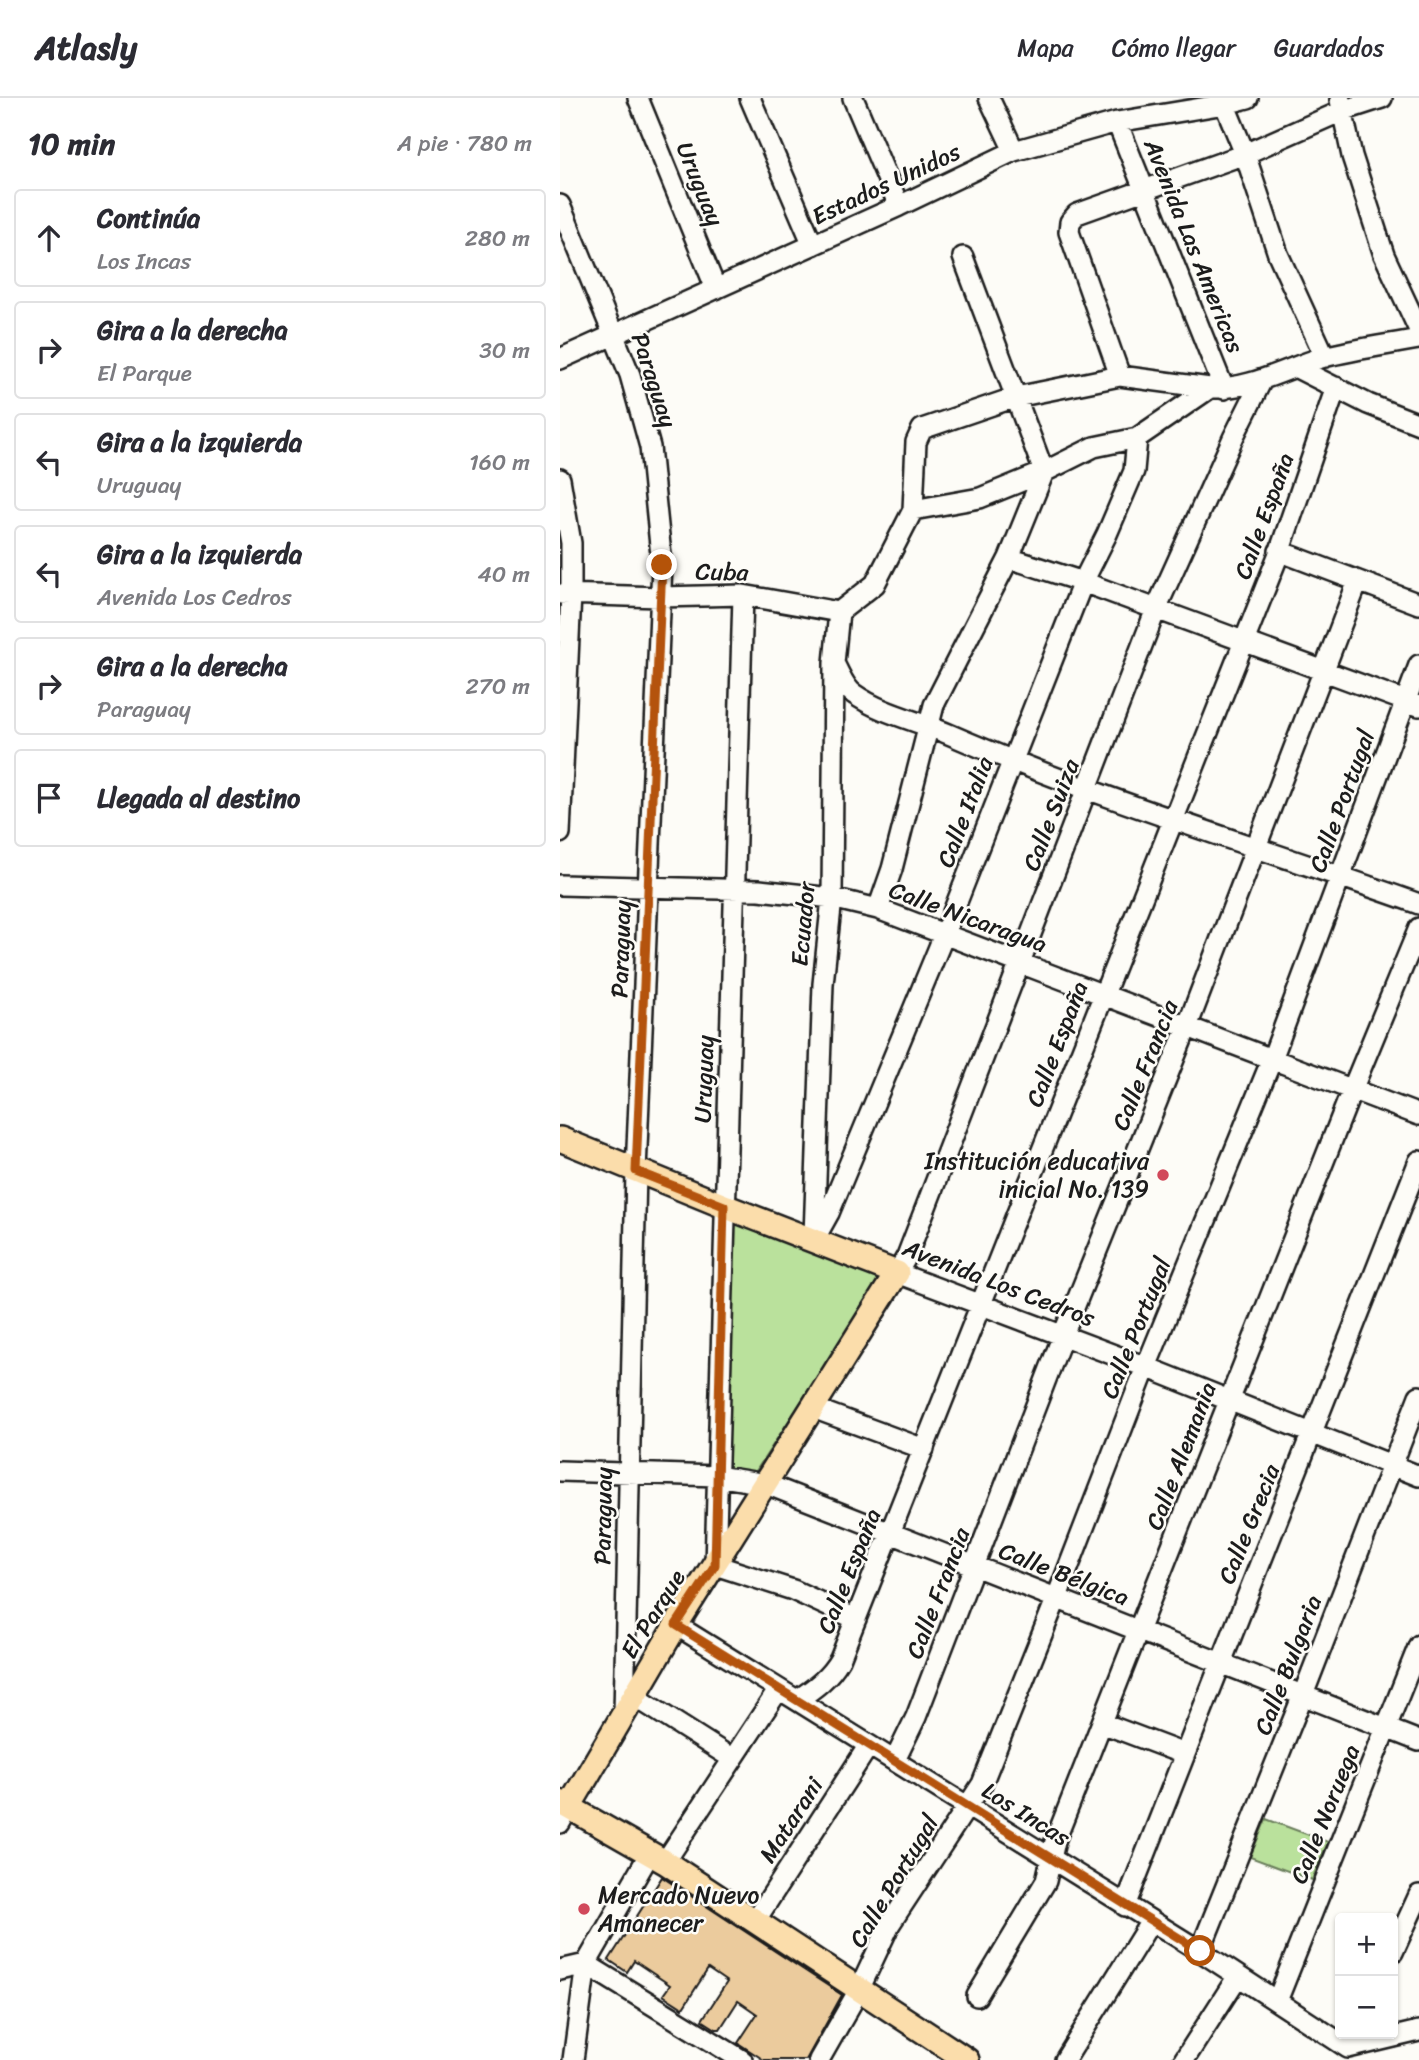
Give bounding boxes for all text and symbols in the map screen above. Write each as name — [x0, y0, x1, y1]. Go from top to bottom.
text: Atlasly — [35, 19, 137, 77]
text: Mapa — [1017, 27, 1074, 69]
text: Cómo llegar — [1112, 27, 1236, 69]
text: Guardados — [1274, 27, 1384, 69]
text: 10 min — [28, 117, 115, 171]
text: A pie · 780 m — [397, 123, 532, 164]
street label: Estados Unidos — [804, 131, 968, 237]
street label: Avenida Las Americas — [1131, 131, 1256, 360]
street label: Uruguay — [664, 135, 736, 233]
text: Continúa — [97, 195, 200, 241]
text: 280 m — [465, 218, 530, 259]
icon: ahead — [30, 219, 68, 257]
text: Los Incas — [97, 241, 191, 282]
text: Gira a la derecha — [97, 307, 288, 353]
street label: Paraguay — [619, 327, 689, 434]
text: 30 m — [479, 330, 530, 371]
icon: right — [30, 331, 68, 369]
text: El Parque — [97, 353, 192, 394]
text: Gira a la izquierda — [97, 419, 302, 465]
text: 160 m — [469, 442, 530, 483]
icon: left — [30, 443, 68, 481]
street label: Calle España — [1222, 447, 1306, 585]
text: Uruguay — [97, 465, 181, 506]
text: Gira a la izquierda — [97, 531, 302, 577]
route end — [646, 549, 677, 580]
street label: Cuba — [695, 551, 750, 593]
text: 40 m — [477, 554, 530, 595]
icon: left — [30, 555, 68, 593]
text: Avenida Los Cedros — [97, 577, 292, 618]
text: Gira a la derecha — [97, 643, 288, 689]
text: 270 m — [465, 666, 530, 707]
icon: right — [30, 667, 68, 705]
text: Paraguay — [97, 689, 191, 730]
street label: Calle Portugal — [1297, 723, 1388, 878]
street label: Calle Italia — [925, 749, 1006, 874]
street label: Calle Suiza — [1010, 752, 1092, 877]
text: Llegada al destino — [97, 775, 300, 821]
icon: arrive — [30, 779, 68, 817]
street label: Calle Nicaragua — [883, 869, 1053, 965]
street label: Ecuador — [778, 879, 828, 968]
street label: Paraguay — [598, 899, 644, 999]
street label: Calle España — [1014, 975, 1100, 1113]
street label: Calle Francia — [1100, 992, 1191, 1137]
street label: Uruguay — [681, 1034, 727, 1124]
place label: Institución educativa inicial No. 139 — [923, 1140, 1150, 1210]
marker: Institución educativa inicial No. 139 — [1155, 1167, 1171, 1183]
street label: Avenida Los Cedros — [896, 1227, 1102, 1339]
street label: Calle Portugal — [1089, 1250, 1184, 1405]
street label: Calle Alemania — [1134, 1376, 1228, 1536]
street label: Calle Grecia — [1206, 1457, 1292, 1590]
street label: Paraguay — [581, 1466, 625, 1565]
street label: Calle España — [805, 1502, 893, 1640]
street label: Calle Francia — [894, 1520, 983, 1665]
street label: Calle Bélgica — [993, 1530, 1135, 1618]
street label: El Parque — [609, 1561, 697, 1667]
street label: Calle Bulgaria — [1242, 1589, 1334, 1741]
street label: Calle Noruega — [1278, 1738, 1372, 1890]
street label: Matarani — [747, 1767, 835, 1872]
street label: Los Incas — [973, 1770, 1080, 1858]
street label: Calle Portugal — [838, 1805, 951, 1956]
place label: Mercado Nuevo Amanecer — [597, 1874, 760, 1944]
marker: Mercado Nuevo Amanecer — [576, 1901, 592, 1917]
map controls — [1335, 1913, 1398, 2039]
button: + — [1335, 1913, 1398, 1976]
route start — [1184, 1935, 1215, 1966]
button: − — [1335, 1976, 1398, 2039]

